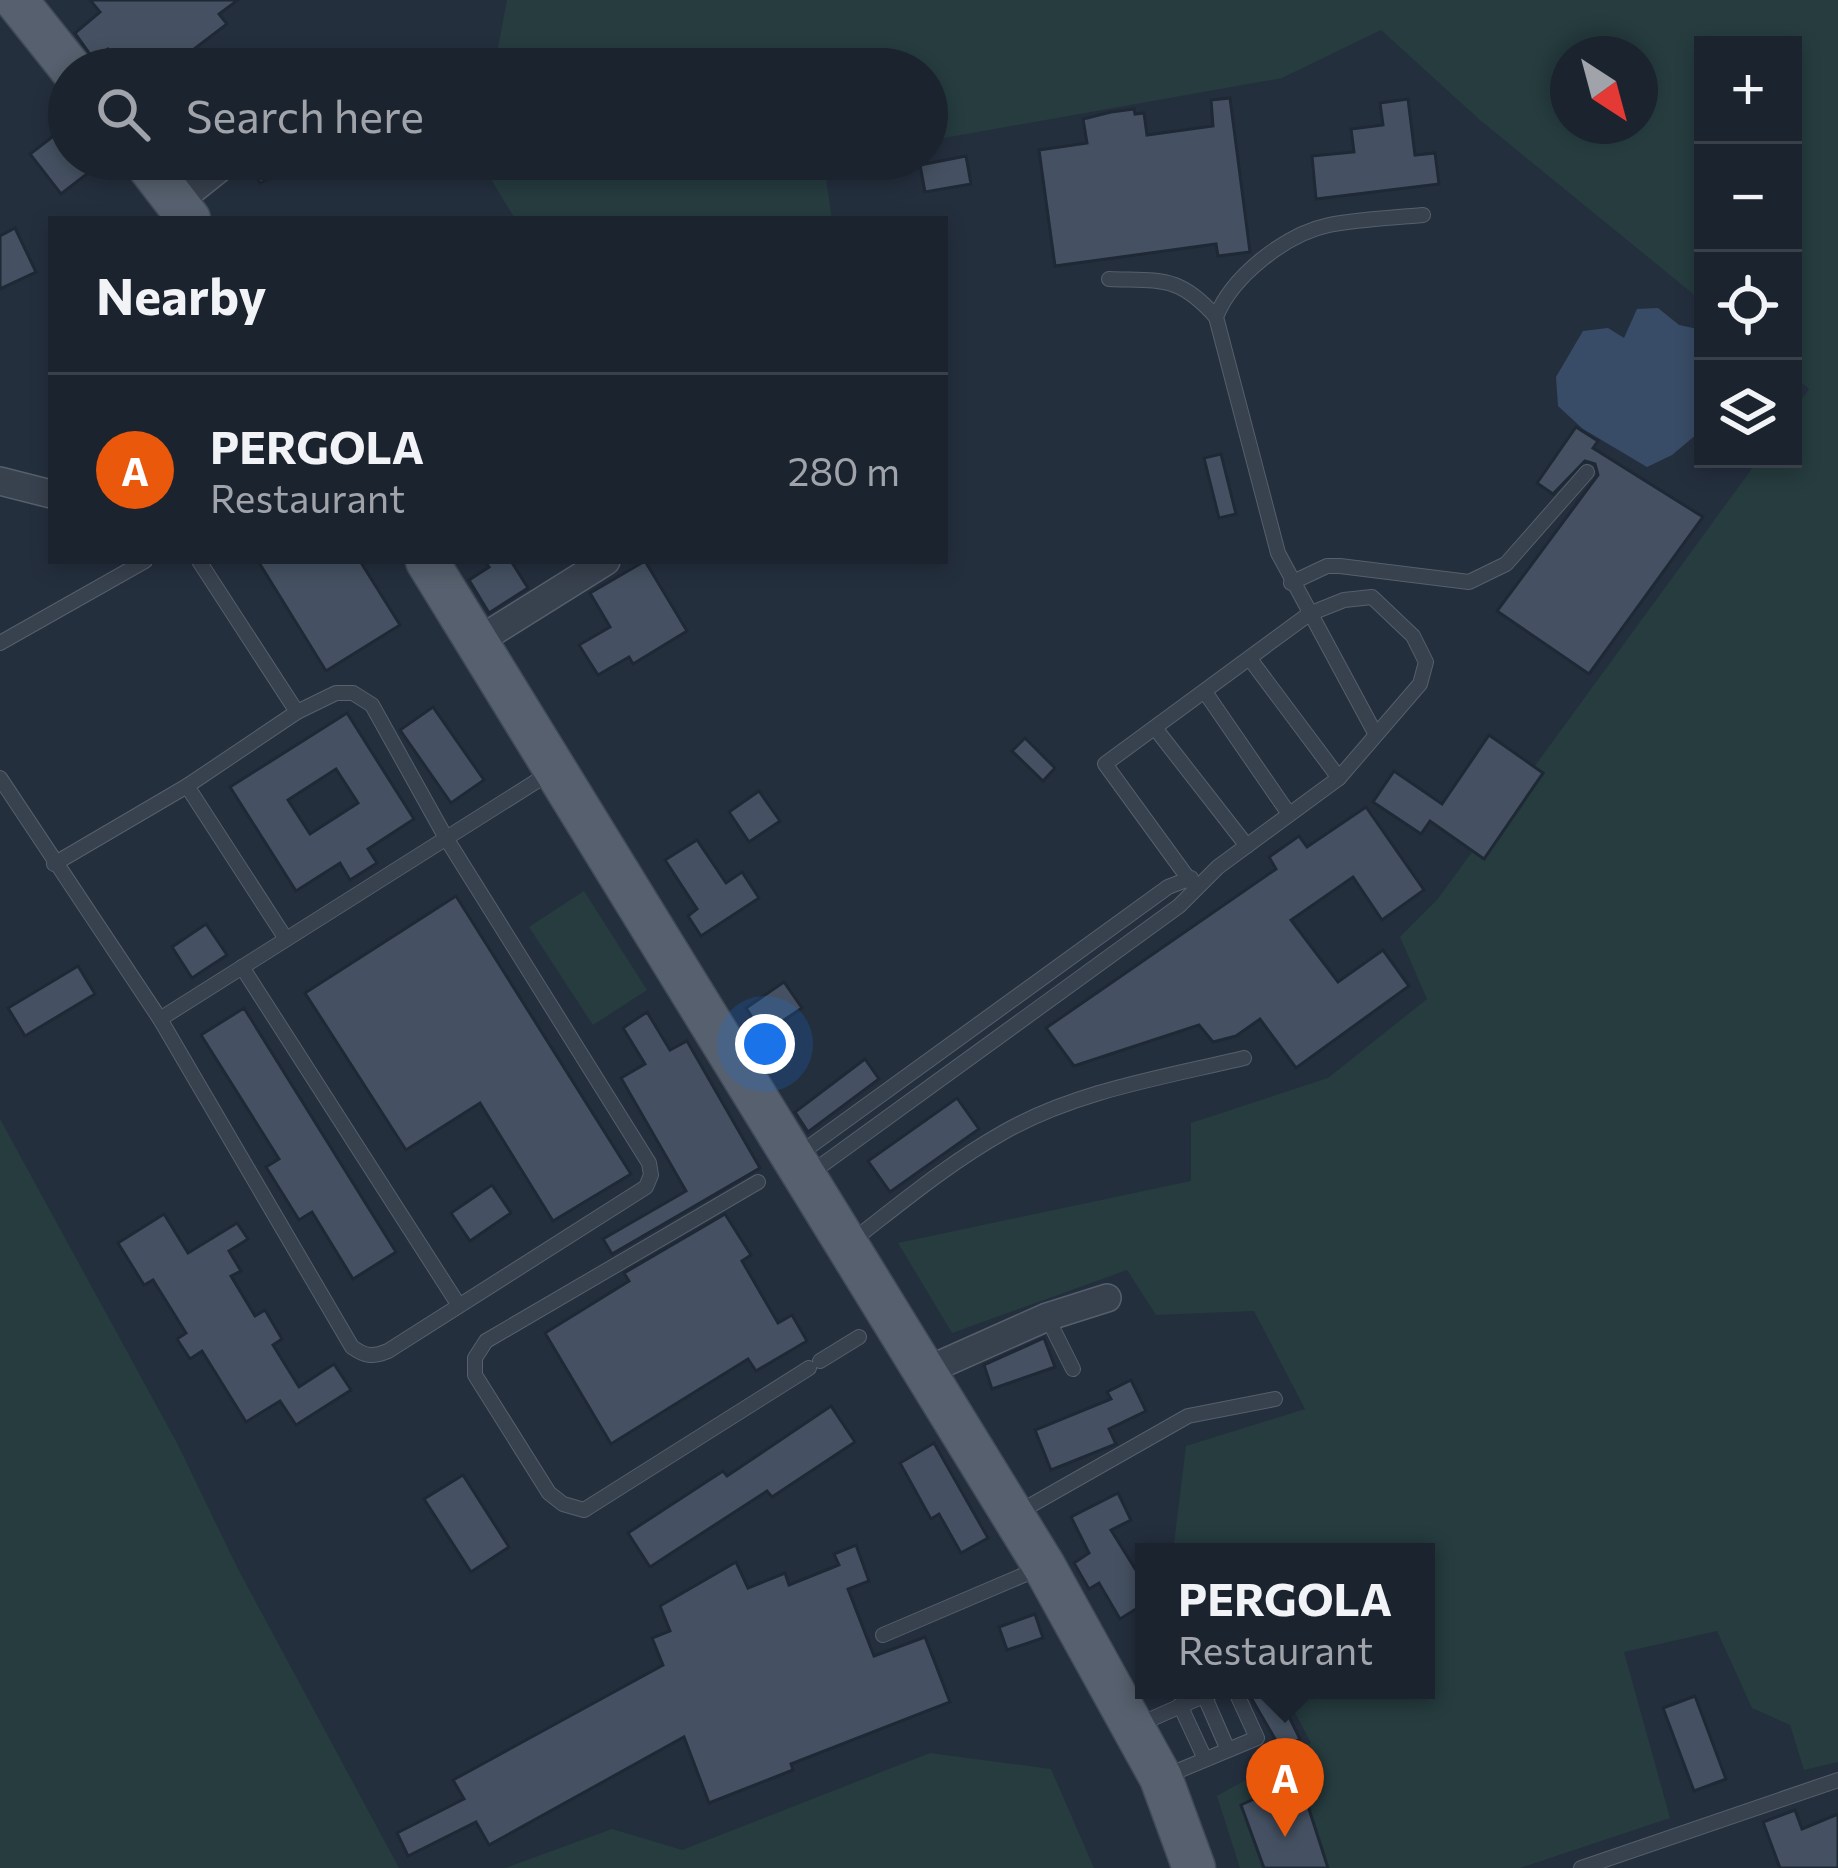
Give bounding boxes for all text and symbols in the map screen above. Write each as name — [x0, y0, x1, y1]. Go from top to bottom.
north arrow — [1550, 36, 1658, 144]
map controls — [1694, 36, 1802, 468]
button: + — [1694, 36, 1802, 144]
search box — [48, 48, 948, 180]
icon: search — [90, 81, 156, 147]
text: Search here — [186, 87, 424, 142]
button: − — [1694, 144, 1802, 252]
button: locate — [1694, 252, 1802, 360]
text: Nearby — [96, 263, 266, 326]
button: layers — [1694, 360, 1802, 468]
text: PERGOLA — [210, 418, 424, 473]
text: A — [121, 446, 149, 494]
text: 280 m — [788, 446, 900, 494]
text: Restaurant — [210, 473, 405, 521]
your location — [735, 1014, 795, 1074]
popup — [1135, 1543, 1435, 1699]
text: PERGOLA — [1178, 1570, 1392, 1625]
text: Restaurant — [1178, 1625, 1373, 1673]
pin: A — [1246, 1738, 1324, 1837]

